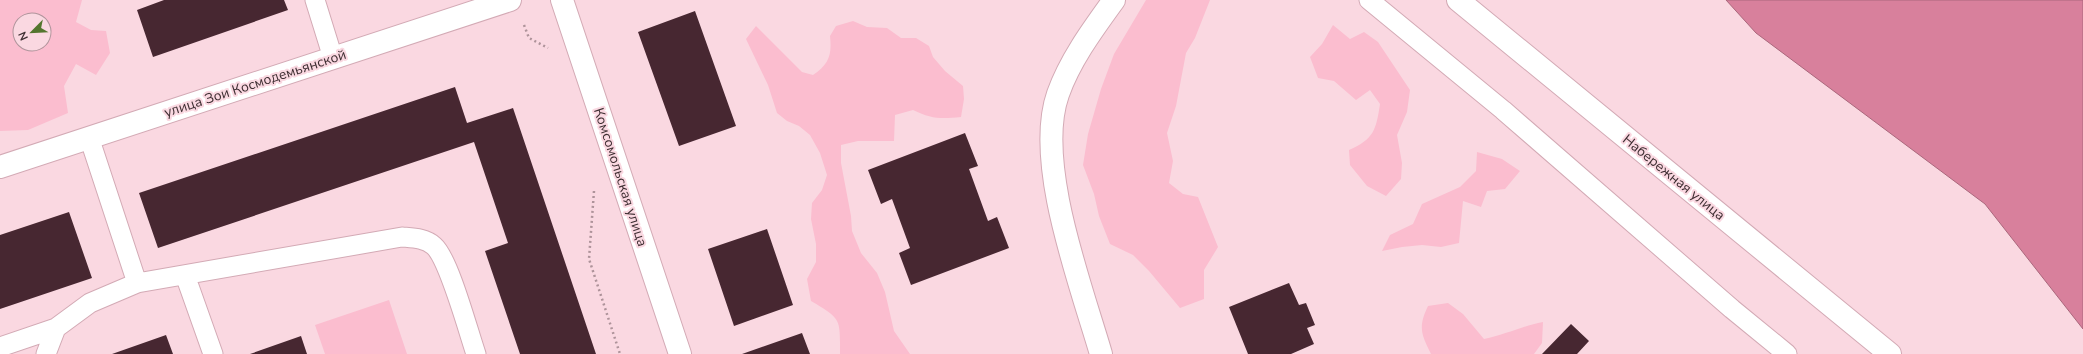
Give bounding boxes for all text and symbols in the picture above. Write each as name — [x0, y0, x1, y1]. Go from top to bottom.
north arrow — [12, 12, 52, 52]
text: N — [15, 29, 32, 43]
street label: улица Зои Космодемьянской — [162, 45, 349, 122]
street label: Комсомольская улица — [589, 105, 652, 249]
street label: Набережная улица — [1619, 130, 1729, 225]

